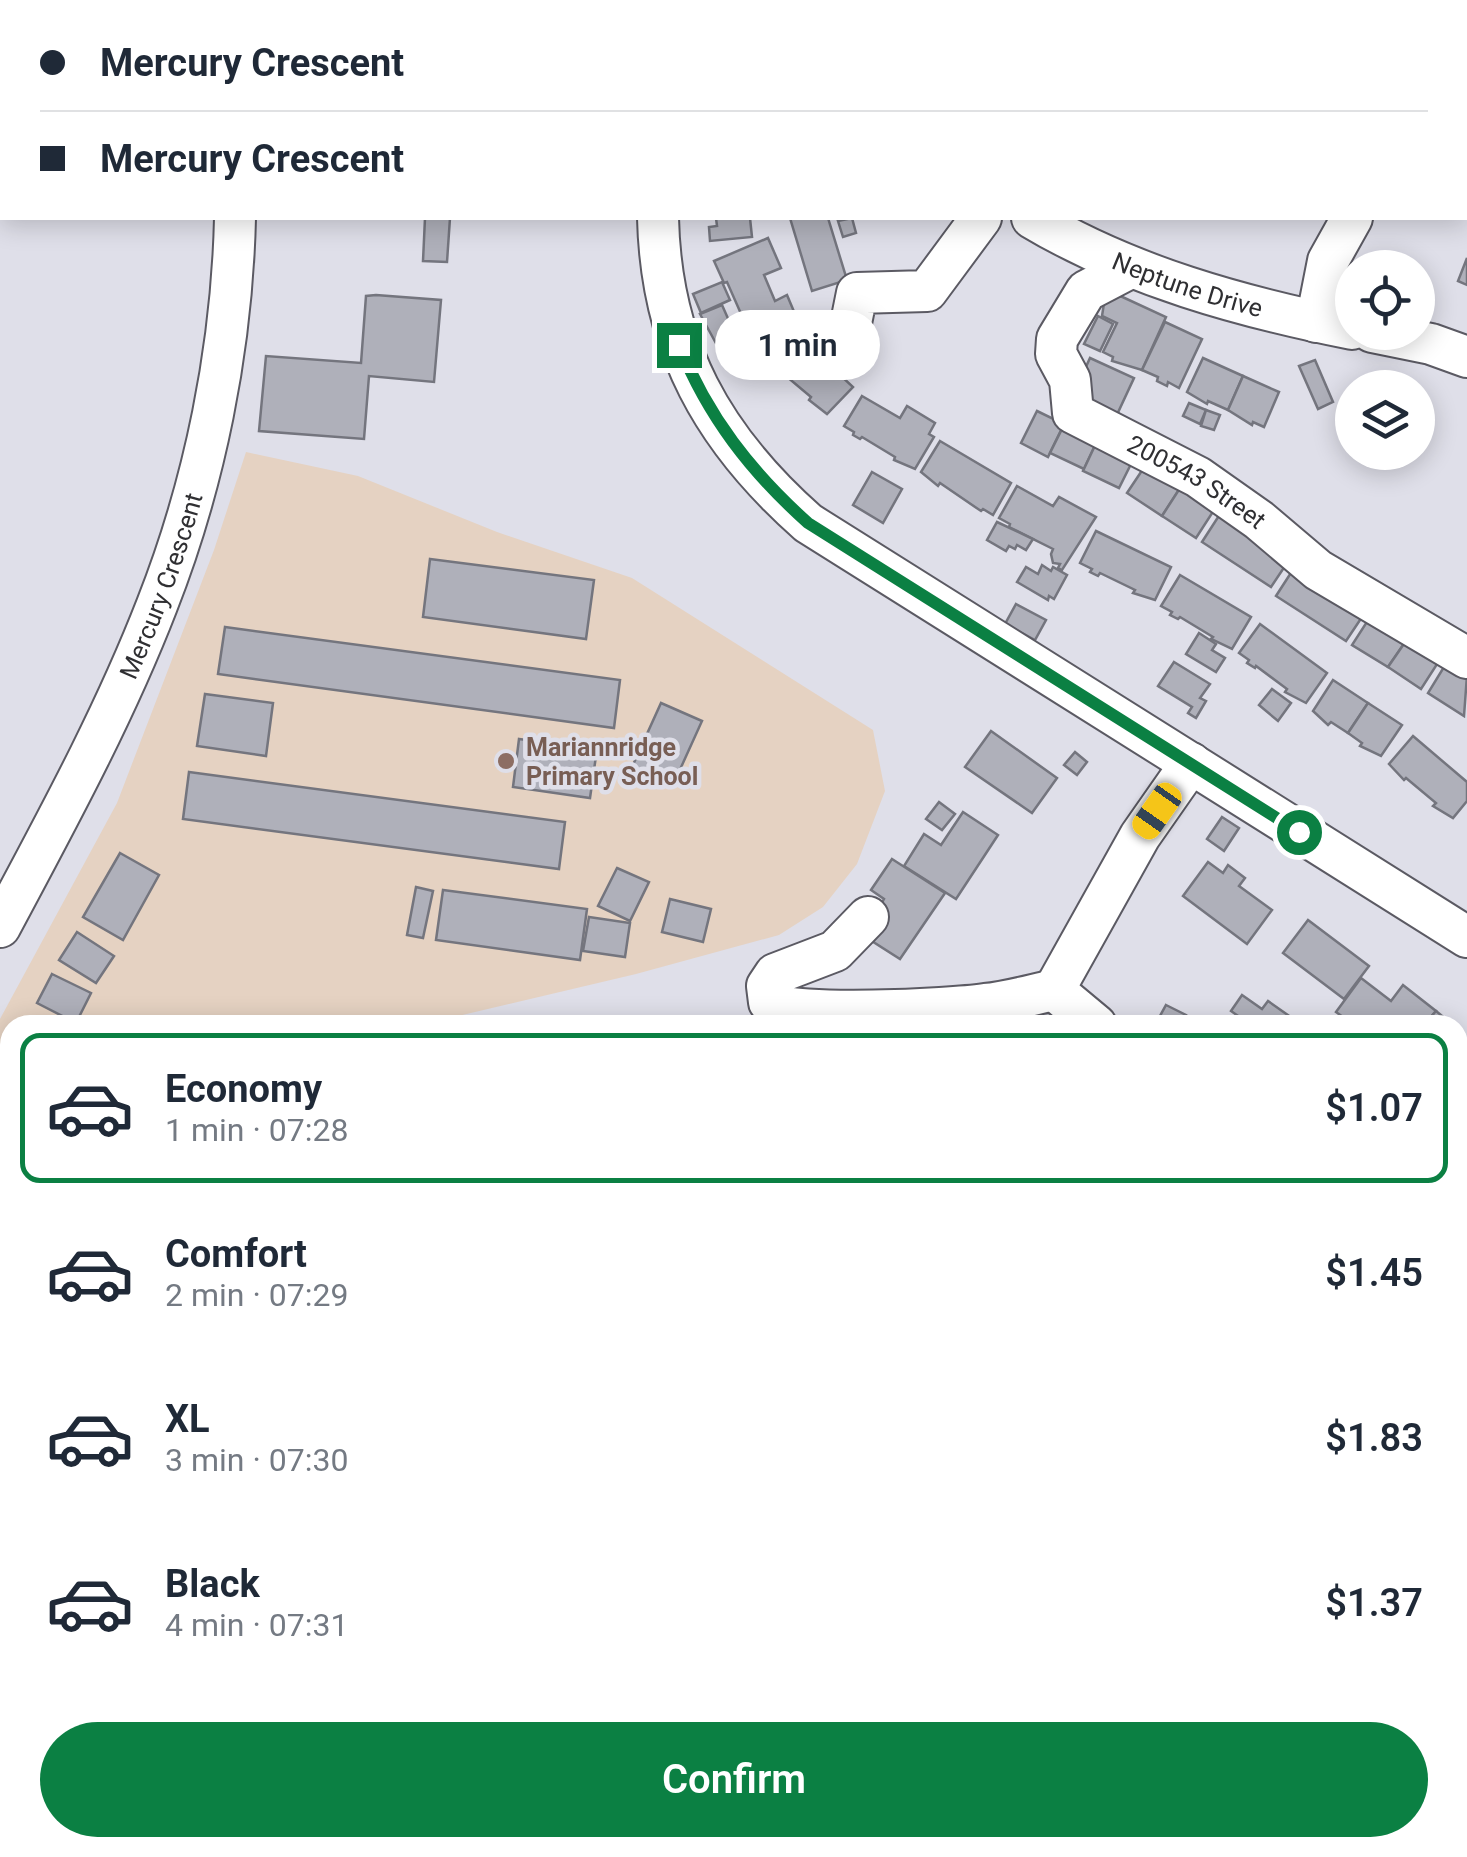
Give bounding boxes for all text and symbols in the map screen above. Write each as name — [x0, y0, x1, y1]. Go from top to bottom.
text: Mercury Crescent — [100, 41, 404, 85]
text: Mercury Crescent — [100, 137, 404, 181]
street label: Neptune Drive — [1108, 247, 1266, 323]
map controls — [1335, 250, 1435, 470]
button: locate — [1335, 250, 1435, 350]
callout: 1 min — [714, 310, 879, 380]
route end — [657, 323, 702, 368]
text: 1 min — [757, 326, 838, 364]
button: layers — [1335, 370, 1435, 470]
street label: 200543 Street — [1122, 429, 1272, 535]
street label: Mercury Crescent — [114, 490, 209, 683]
place label: Mariannridge Primary School — [526, 733, 698, 791]
marker: Mariannridge Primary School — [495, 750, 517, 772]
car — [1128, 778, 1186, 844]
route start — [1277, 810, 1322, 855]
icon: car — [45, 1063, 135, 1153]
text: Economy — [165, 1067, 322, 1111]
text: $1.07 — [1325, 1086, 1423, 1130]
text: 1 min · 07:28 — [165, 1111, 348, 1149]
icon: car — [45, 1228, 135, 1318]
text: Comfort — [165, 1232, 307, 1276]
text: $1.45 — [1325, 1251, 1423, 1295]
text: 2 min · 07:29 — [165, 1276, 348, 1314]
icon: car — [45, 1393, 135, 1483]
text: XL — [165, 1397, 210, 1441]
text: $1.83 — [1325, 1416, 1423, 1460]
text: 3 min · 07:30 — [165, 1441, 348, 1479]
icon: car — [45, 1558, 135, 1648]
text: Black — [165, 1562, 260, 1606]
text: $1.37 — [1325, 1581, 1423, 1625]
text: 4 min · 07:31 — [165, 1606, 348, 1644]
button: Confirm — [40, 1722, 1428, 1837]

